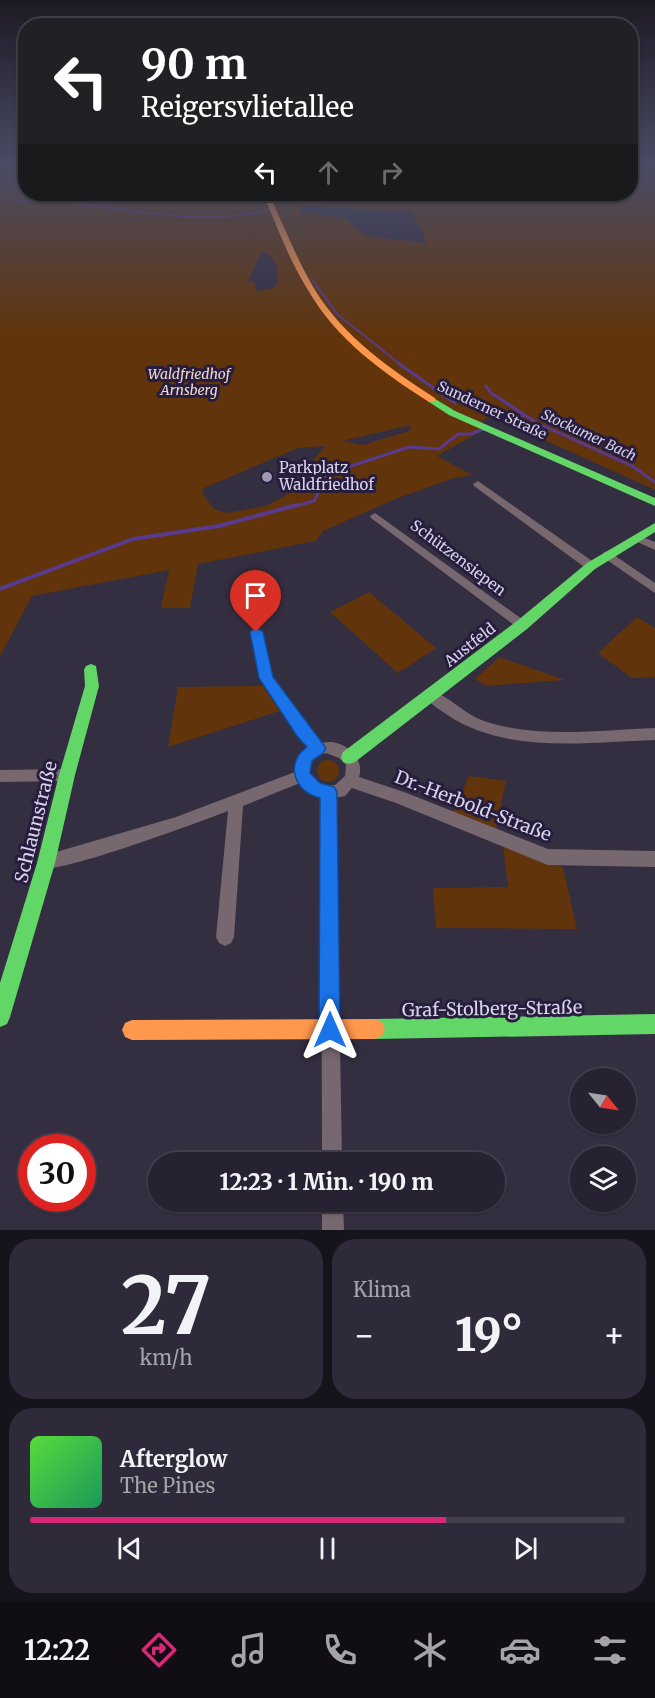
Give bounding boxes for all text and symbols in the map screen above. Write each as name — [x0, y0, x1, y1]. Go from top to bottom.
text: 90 m — [141, 38, 247, 90]
icon: left — [42, 42, 120, 120]
text: Reigersvlietallee — [141, 90, 354, 124]
icon: left — [249, 156, 282, 189]
icon: ahead — [312, 156, 345, 189]
icon: right — [375, 156, 408, 189]
park label: Waldfriedhof Arnsberg — [148, 365, 233, 399]
street label: Sunderner Straße — [434, 377, 550, 443]
water label: Stockumer Bach — [539, 405, 639, 465]
place label: Parkplatz Waldfriedhof — [278, 458, 375, 494]
marker: Parkplatz Waldfriedhof — [260, 470, 274, 484]
street label: Schützensiepen — [407, 516, 510, 600]
pin — [230, 570, 281, 632]
icon: arrive — [239, 579, 272, 612]
street label: Austfeld — [439, 619, 499, 671]
street label: Schlaunstraße — [9, 759, 62, 885]
street label: Dr.-Herbold-Straße — [392, 765, 555, 846]
street label: Graf-Stolberg-Straße — [402, 995, 582, 1022]
position arrow — [298, 998, 362, 1062]
north arrow — [570, 1068, 636, 1134]
map controls — [570, 1068, 636, 1212]
speed limit sign: 30 — [18, 1134, 96, 1212]
button: layers — [570, 1146, 636, 1212]
text: 12:23 · 1 Min. · 190 m — [219, 1168, 434, 1196]
text: 27 — [121, 1257, 211, 1355]
text: Klima — [353, 1277, 411, 1302]
text: 19° — [455, 1307, 523, 1363]
text: − — [353, 1315, 375, 1356]
text: + — [603, 1315, 625, 1356]
text: km/h — [140, 1345, 192, 1370]
text: Afterglow — [120, 1445, 227, 1473]
text: The Pines — [120, 1473, 215, 1498]
icon: previous — [113, 1532, 146, 1565]
icon: pause — [311, 1532, 344, 1565]
icon: next — [509, 1532, 542, 1565]
icon: directions — [138, 1629, 180, 1671]
icon: music — [228, 1629, 270, 1671]
icon: phone — [319, 1629, 361, 1671]
icon: climate — [409, 1629, 451, 1671]
icon: car — [499, 1629, 541, 1671]
icon: filters — [589, 1629, 631, 1671]
text: 12:22 — [24, 1633, 90, 1667]

